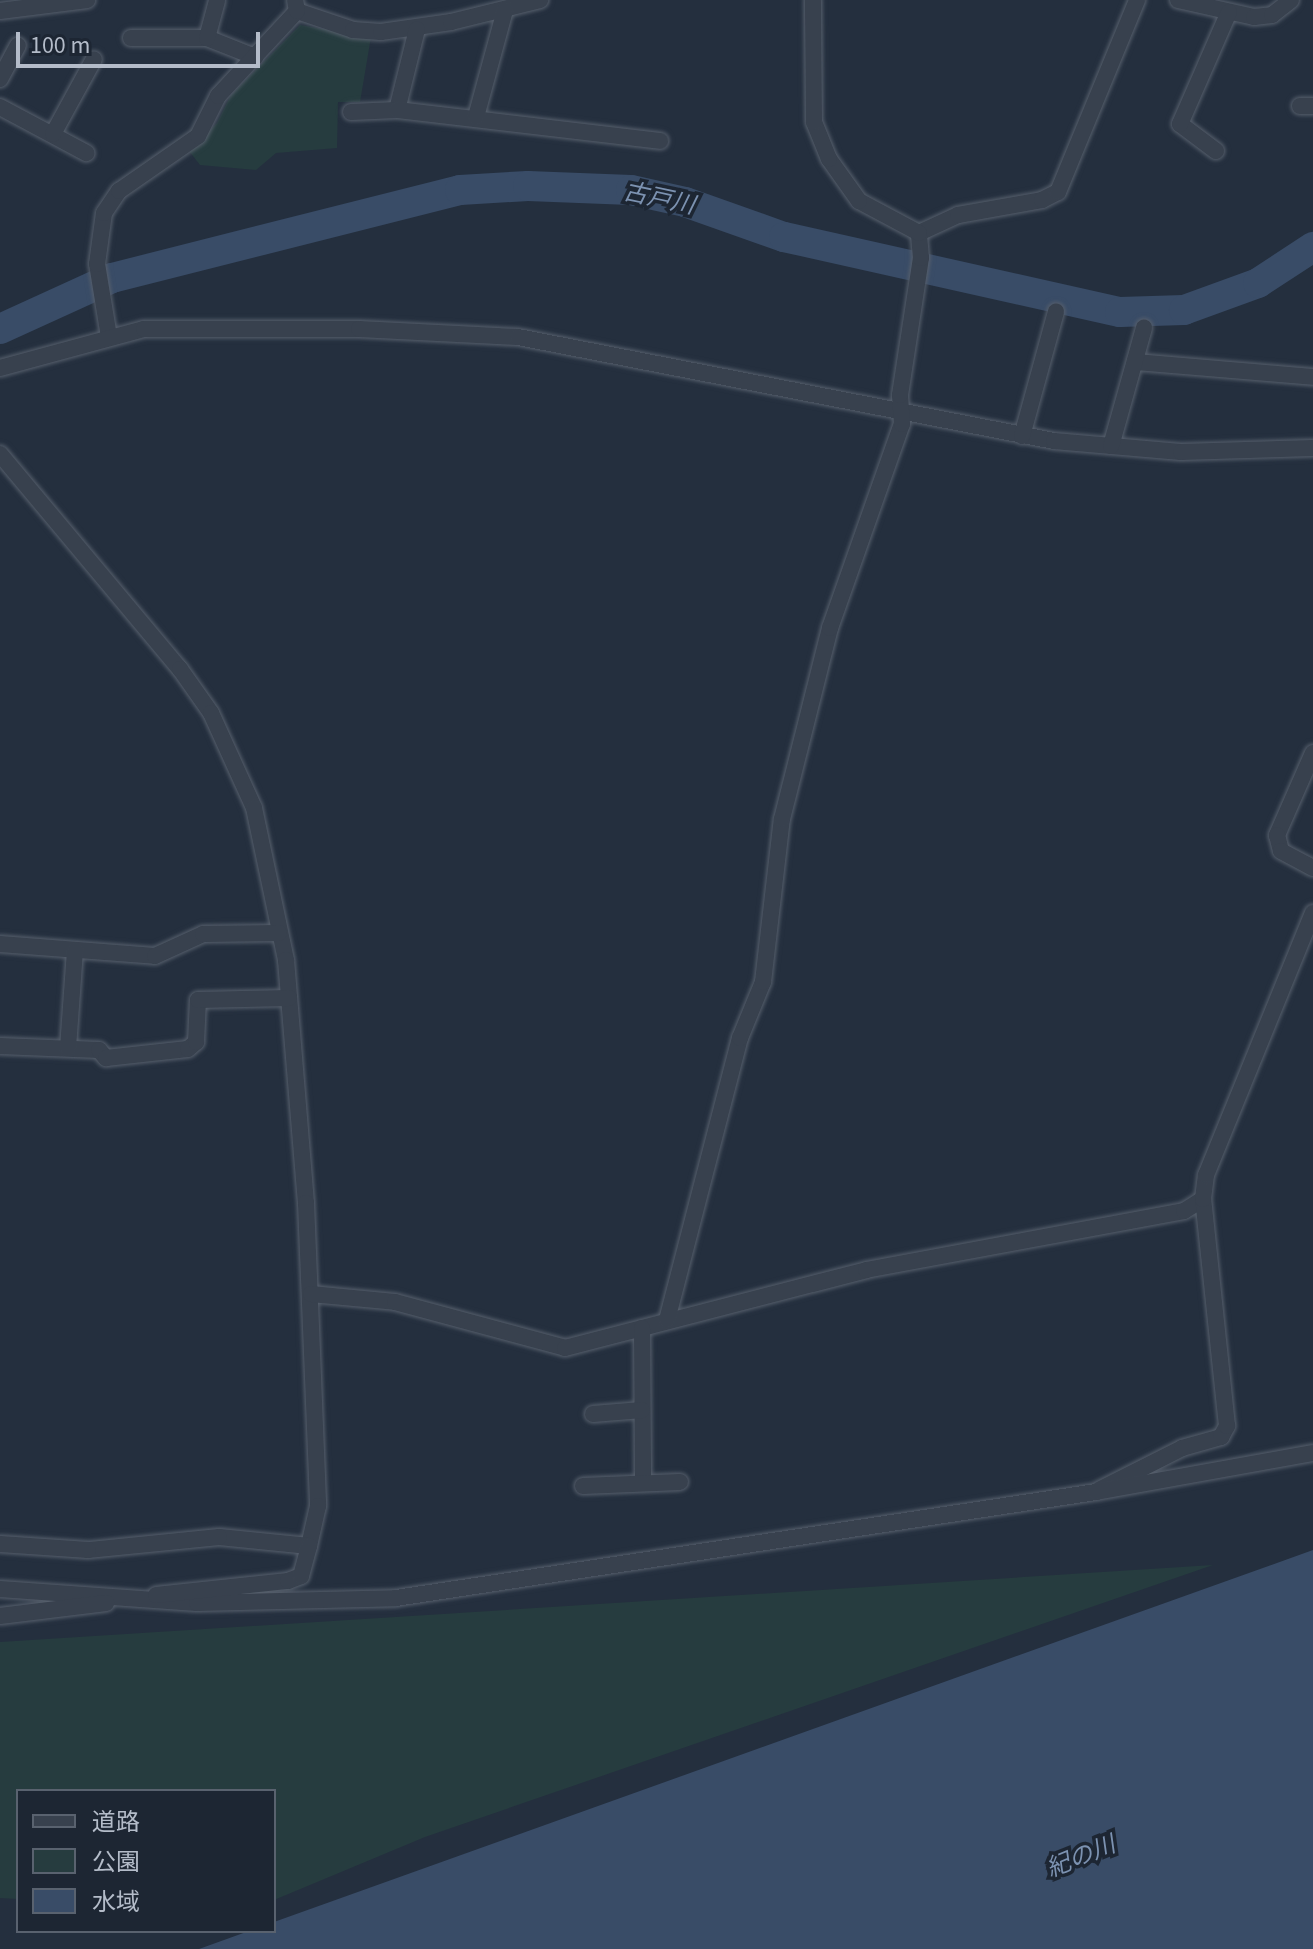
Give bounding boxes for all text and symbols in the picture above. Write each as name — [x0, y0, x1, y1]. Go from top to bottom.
scale bar — [20, 16, 264, 66]
text: 100 m — [30, 28, 90, 63]
water label: 古戸川 — [621, 177, 697, 221]
legend — [16, 1789, 276, 1933]
text: 道路 — [92, 1805, 140, 1840]
water label: 紀の川 — [1042, 1830, 1120, 1884]
text: 公園 — [92, 1845, 140, 1880]
text: 水域 — [92, 1885, 140, 1920]

